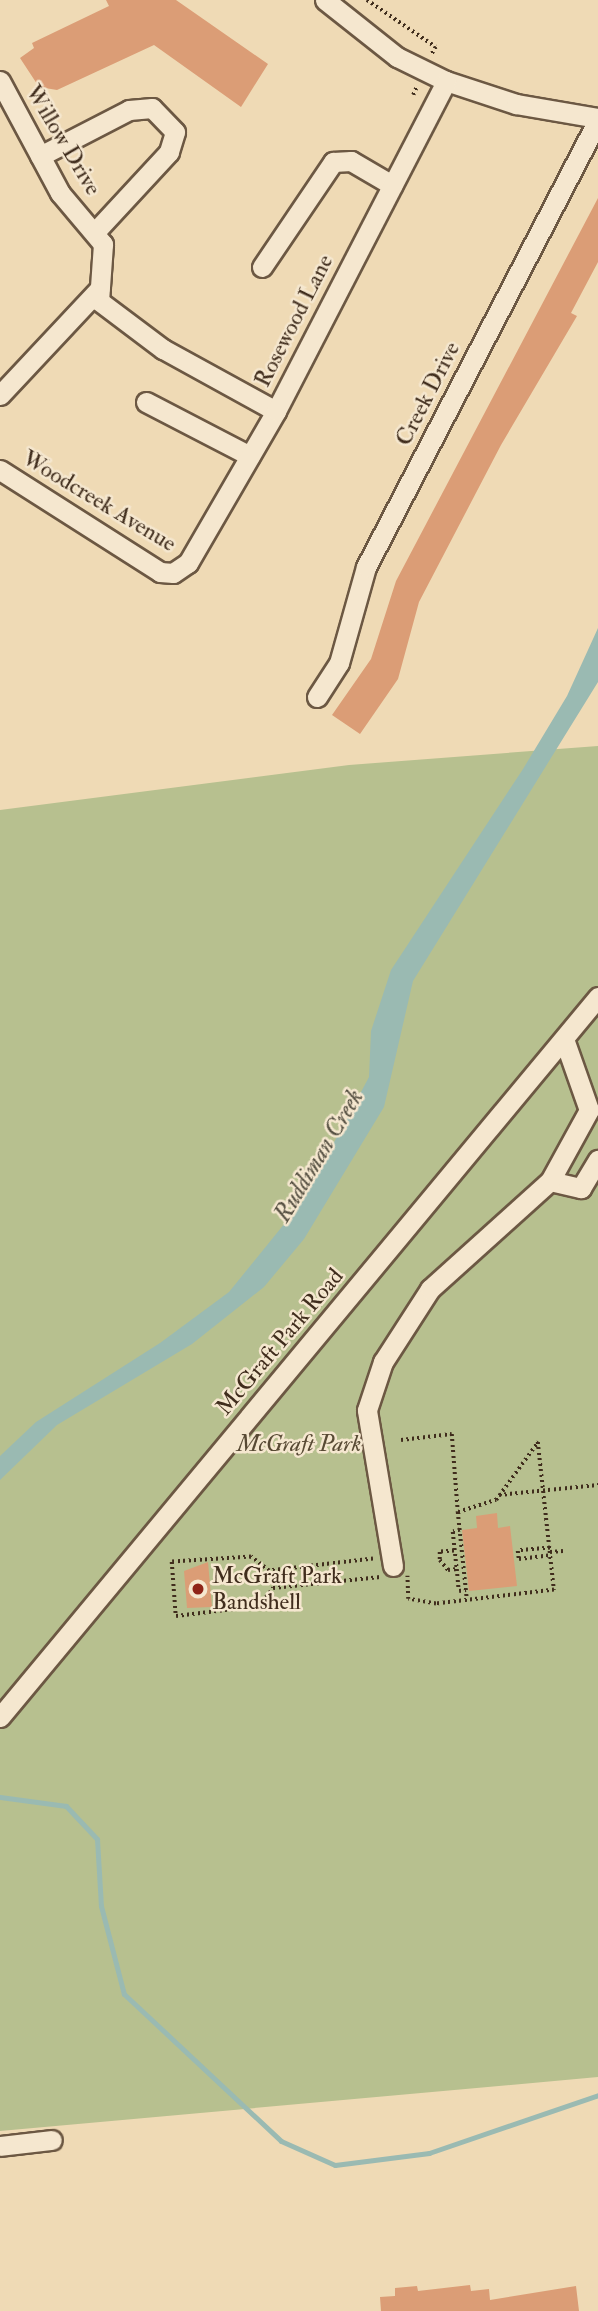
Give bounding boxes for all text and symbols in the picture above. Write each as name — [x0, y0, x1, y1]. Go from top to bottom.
street label: Willow Drive — [19, 80, 107, 200]
street label: Rosewood Lane — [249, 250, 339, 392]
street label: Creek Drive — [390, 337, 466, 451]
street label: Woodcreek Avenue — [17, 444, 181, 558]
water label: Ruddiman Creek — [268, 1085, 370, 1227]
street label: McGraft Park Road — [211, 1263, 349, 1421]
park label: McGraft Park — [237, 1430, 361, 1458]
place label: McGraft Park Bandshell — [212, 1562, 342, 1616]
marker: McGraft Park Bandshell — [190, 1581, 206, 1597]

